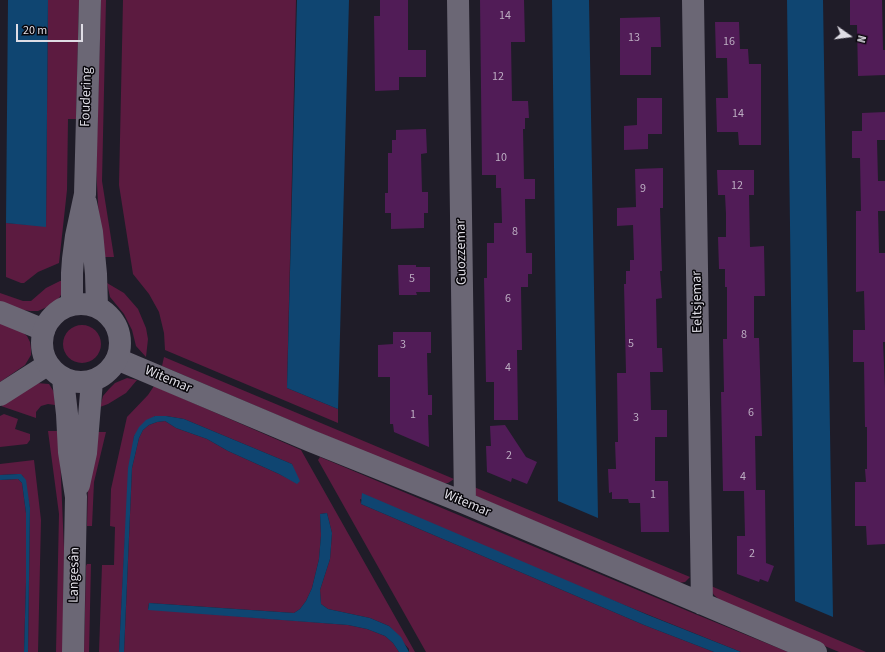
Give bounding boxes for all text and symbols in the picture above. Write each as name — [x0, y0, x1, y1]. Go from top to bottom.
house number: 14 — [499, 9, 511, 23]
scale bar — [18, 16, 85, 42]
north arrow — [829, 16, 869, 56]
text: 20 m — [23, 22, 47, 39]
house number: 13 — [628, 31, 640, 45]
text: N — [853, 34, 869, 44]
house number: 16 — [723, 35, 735, 49]
street label: Foudering — [78, 67, 96, 127]
house number: 12 — [492, 70, 504, 84]
house number: 14 — [732, 107, 744, 121]
house number: 10 — [495, 151, 507, 165]
house number: 12 — [731, 179, 743, 193]
house number: 9 — [640, 182, 646, 196]
street label: Guozzemar — [453, 219, 471, 285]
house number: 8 — [512, 225, 518, 239]
street label: Eeltsjemar — [689, 271, 707, 333]
house number: 5 — [409, 272, 415, 286]
house number: 6 — [505, 292, 511, 306]
house number: 8 — [741, 328, 747, 342]
house number: 5 — [628, 337, 634, 351]
house number: 3 — [400, 338, 406, 352]
house number: 4 — [505, 361, 511, 375]
street label: Witemar — [142, 363, 194, 397]
house number: 6 — [748, 406, 754, 420]
house number: 1 — [410, 408, 416, 422]
house number: 3 — [633, 411, 639, 425]
house number: 2 — [506, 449, 512, 463]
house number: 4 — [740, 470, 746, 484]
street label: Witemar — [441, 487, 493, 521]
house number: 1 — [650, 488, 656, 502]
street label: Langesân — [66, 547, 84, 603]
house number: 2 — [749, 547, 755, 561]

